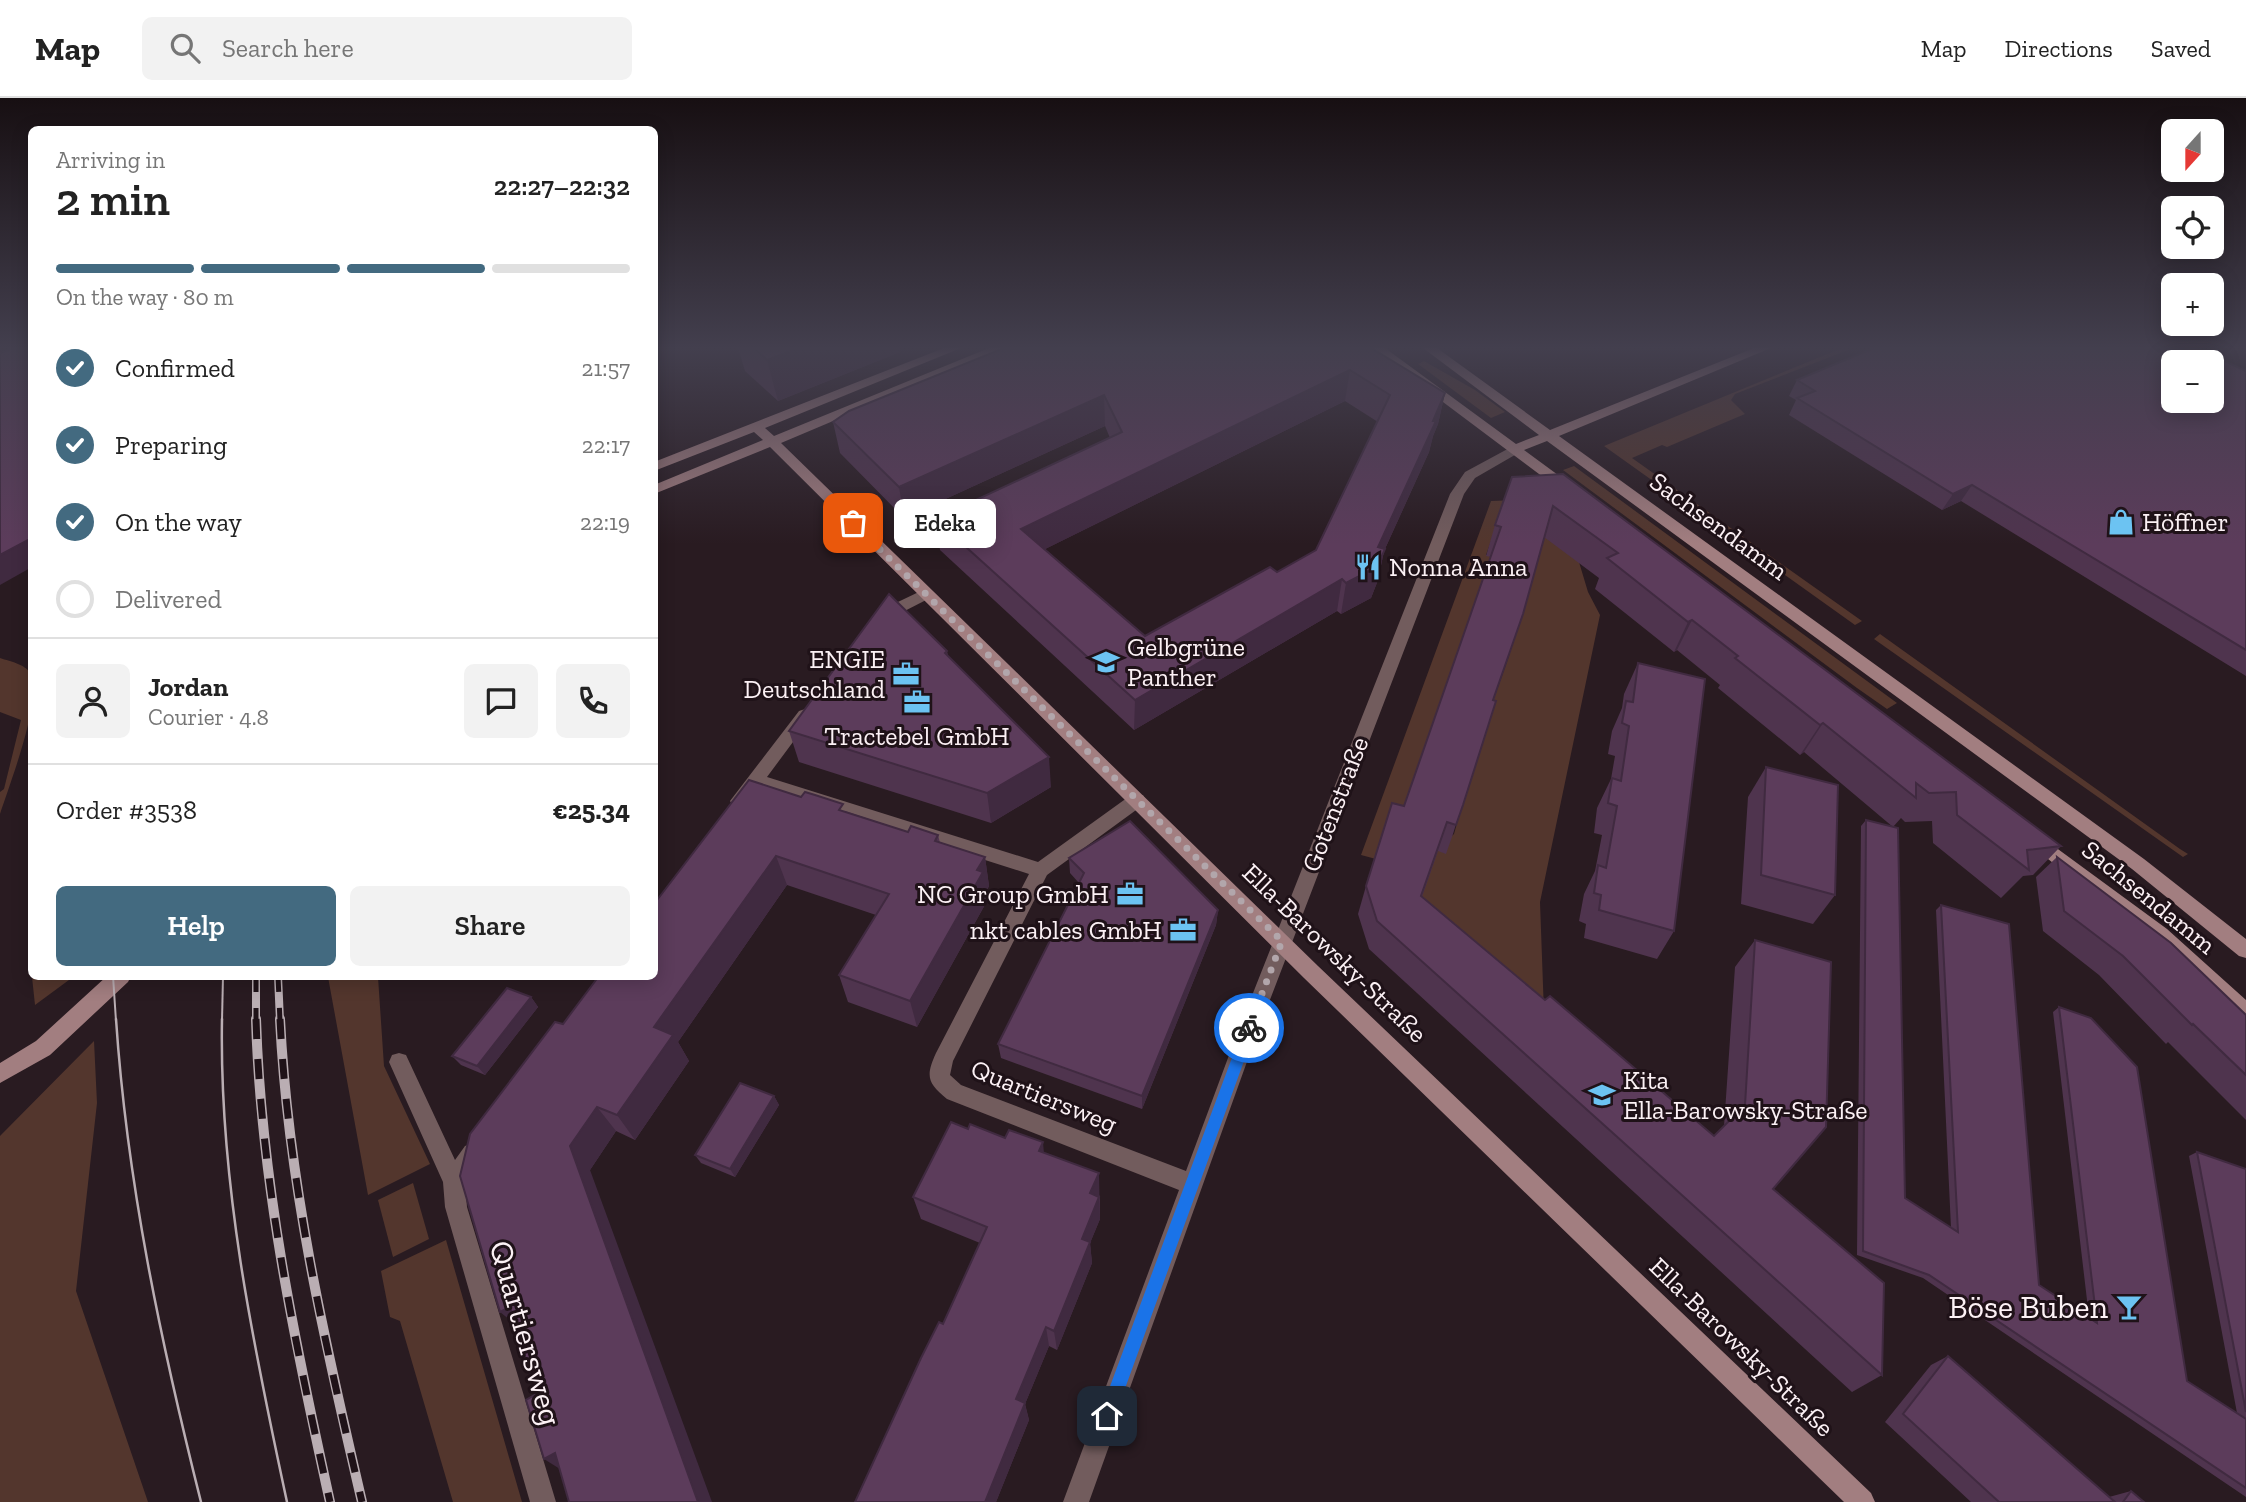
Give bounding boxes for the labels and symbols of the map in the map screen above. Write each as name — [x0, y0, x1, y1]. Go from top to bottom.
north arrow — [2161, 119, 2224, 182]
street label: Sachsendamm — [1644, 465, 1795, 587]
pin — [823, 493, 883, 553]
callout: Edeka — [895, 498, 996, 548]
place label: Höffner — [2142, 506, 2228, 538]
shop icon: Höffner — [2106, 507, 2136, 537]
place label: Nonna Anna — [1389, 551, 1528, 583]
restaurant icon: Nonna Anna — [1353, 552, 1383, 582]
place label: Gelbgrüne Panther — [1127, 631, 1245, 693]
place label: ENGIE Deutschland — [744, 643, 885, 705]
school or university icon: Gelbgrüne Panther — [1091, 647, 1121, 677]
office icon: ENGIE Deutschland — [891, 659, 921, 689]
office icon: Tractebel GmbH — [902, 687, 932, 717]
place label: Tractebel GmbH — [824, 720, 1010, 752]
street label: Gotenstraße — [1295, 732, 1375, 876]
street label: Sachsendamm — [2076, 833, 2223, 961]
street label: Ella-Barowsky-Straße — [1236, 857, 1434, 1049]
place label: NC Group GmbH — [917, 878, 1109, 910]
office icon: NC Group GmbH — [1115, 879, 1145, 909]
place label: nkt cables GmbH — [970, 914, 1162, 946]
office icon: nkt cables GmbH — [1168, 915, 1198, 945]
courier — [1214, 993, 1284, 1063]
street label: Quartiersweg — [966, 1052, 1122, 1140]
place label: Kita Ella-Barowsky-Straße — [1623, 1064, 1867, 1126]
school or university icon: Kita Ella-Barowsky-Straße — [1587, 1080, 1617, 1110]
street label: Quartiersweg — [481, 1236, 571, 1430]
street label: Ella-Barowsky-Straße — [1643, 1251, 1841, 1443]
place label: Böse Buben — [1948, 1288, 2109, 1326]
bar icon: Böse Buben — [2114, 1292, 2144, 1322]
pin — [1077, 1386, 1137, 1446]

